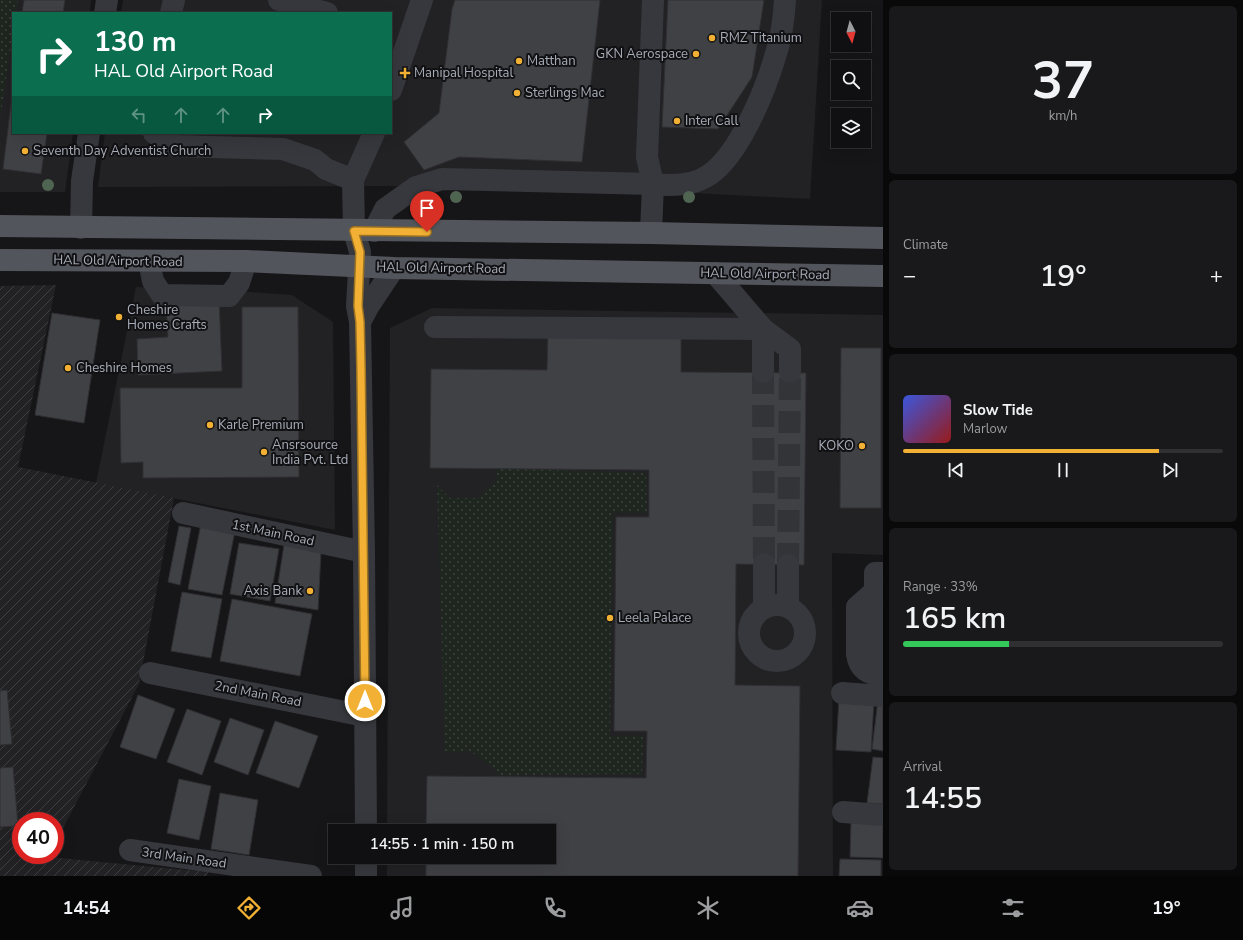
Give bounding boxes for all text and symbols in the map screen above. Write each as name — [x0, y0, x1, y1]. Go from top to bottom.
north arrow — [831, 12, 871, 52]
map controls — [831, 12, 871, 148]
text: 130 m — [94, 23, 177, 61]
icon: right — [28, 28, 80, 80]
place label: RMZ Titanium — [720, 29, 802, 47]
marker: RMZ Titanium — [707, 33, 717, 43]
place label: GKN Aerospace — [596, 45, 688, 63]
text: 37 — [1032, 45, 1094, 116]
marker: GKN Aerospace — [691, 49, 701, 59]
place label: Matthan — [527, 52, 576, 70]
marker: Matthan — [514, 56, 524, 66]
text: HAL Old Airport Road — [94, 59, 273, 83]
button: search — [831, 60, 871, 100]
place label: Manipal Hospital — [414, 64, 513, 82]
marker: Manipal Hospital — [399, 67, 411, 79]
place label: Sterlings Mac — [525, 84, 605, 102]
marker: Sterlings Mac — [512, 88, 522, 98]
icon: left — [128, 104, 150, 126]
icon: ahead — [170, 104, 192, 126]
icon: ahead — [212, 104, 234, 126]
icon: right — [254, 104, 276, 126]
text: km/h — [1049, 107, 1077, 125]
button: layers — [831, 108, 871, 148]
place label: Inter Call — [685, 112, 738, 130]
marker: Inter Call — [672, 116, 682, 126]
place label: Seventh Day Adventist Church — [33, 142, 211, 160]
marker: Seventh Day Adventist Church — [20, 146, 30, 156]
pin — [410, 191, 444, 232]
icon: arrive — [416, 197, 438, 219]
text: Climate — [903, 236, 948, 254]
street label: HAL Old Airport Road — [53, 251, 183, 271]
text: 19° — [1039, 256, 1087, 297]
street label: HAL Old Airport Road — [376, 258, 506, 278]
text: − — [903, 261, 916, 291]
text: + — [1210, 261, 1223, 291]
street label: HAL Old Airport Road — [700, 264, 830, 284]
place label: Cheshire Homes Crafts — [127, 301, 207, 334]
marker: Cheshire Homes Crafts — [114, 312, 124, 322]
place label: Cheshire Homes — [76, 359, 172, 377]
marker: Cheshire Homes — [63, 363, 73, 373]
text: Slow Tide — [963, 400, 1033, 420]
place label: Karle Premium — [218, 416, 304, 434]
marker: Karle Premium — [205, 420, 215, 430]
text: Marlow — [963, 420, 1008, 438]
place label: Ansrsource India Pvt. Ltd — [272, 436, 348, 469]
place label: KOKO — [819, 437, 854, 455]
marker: KOKO — [857, 441, 867, 451]
marker: Ansrsource India Pvt. Ltd — [259, 447, 269, 457]
icon: previous — [945, 459, 967, 481]
icon: pause — [1052, 459, 1074, 481]
icon: next — [1159, 459, 1181, 481]
street label: 1st Main Road — [230, 515, 316, 551]
text: Range · 33% — [903, 578, 978, 596]
place label: Axis Bank — [244, 582, 302, 600]
marker: Axis Bank — [305, 586, 315, 596]
text: 165 km — [903, 598, 1006, 639]
place label: Leela Palace — [618, 609, 691, 627]
marker: Leela Palace — [605, 613, 615, 623]
street label: 2nd Main Road — [213, 677, 303, 711]
position arrow — [344, 680, 386, 722]
text: Arrival — [903, 758, 942, 776]
text: 14:55 — [903, 778, 982, 819]
speed limit sign: 40 — [12, 812, 64, 864]
text: 14:55 · 1 min · 150 m — [370, 834, 514, 854]
street label: 3rd Main Road — [141, 843, 227, 873]
icon: directions — [235, 894, 263, 922]
icon: music — [388, 894, 416, 922]
icon: phone — [541, 894, 569, 922]
icon: climate — [694, 894, 722, 922]
icon: car — [846, 894, 874, 922]
icon: filters — [999, 894, 1027, 922]
text: 14:54 — [62, 896, 110, 920]
text: 19° — [1152, 896, 1181, 920]

